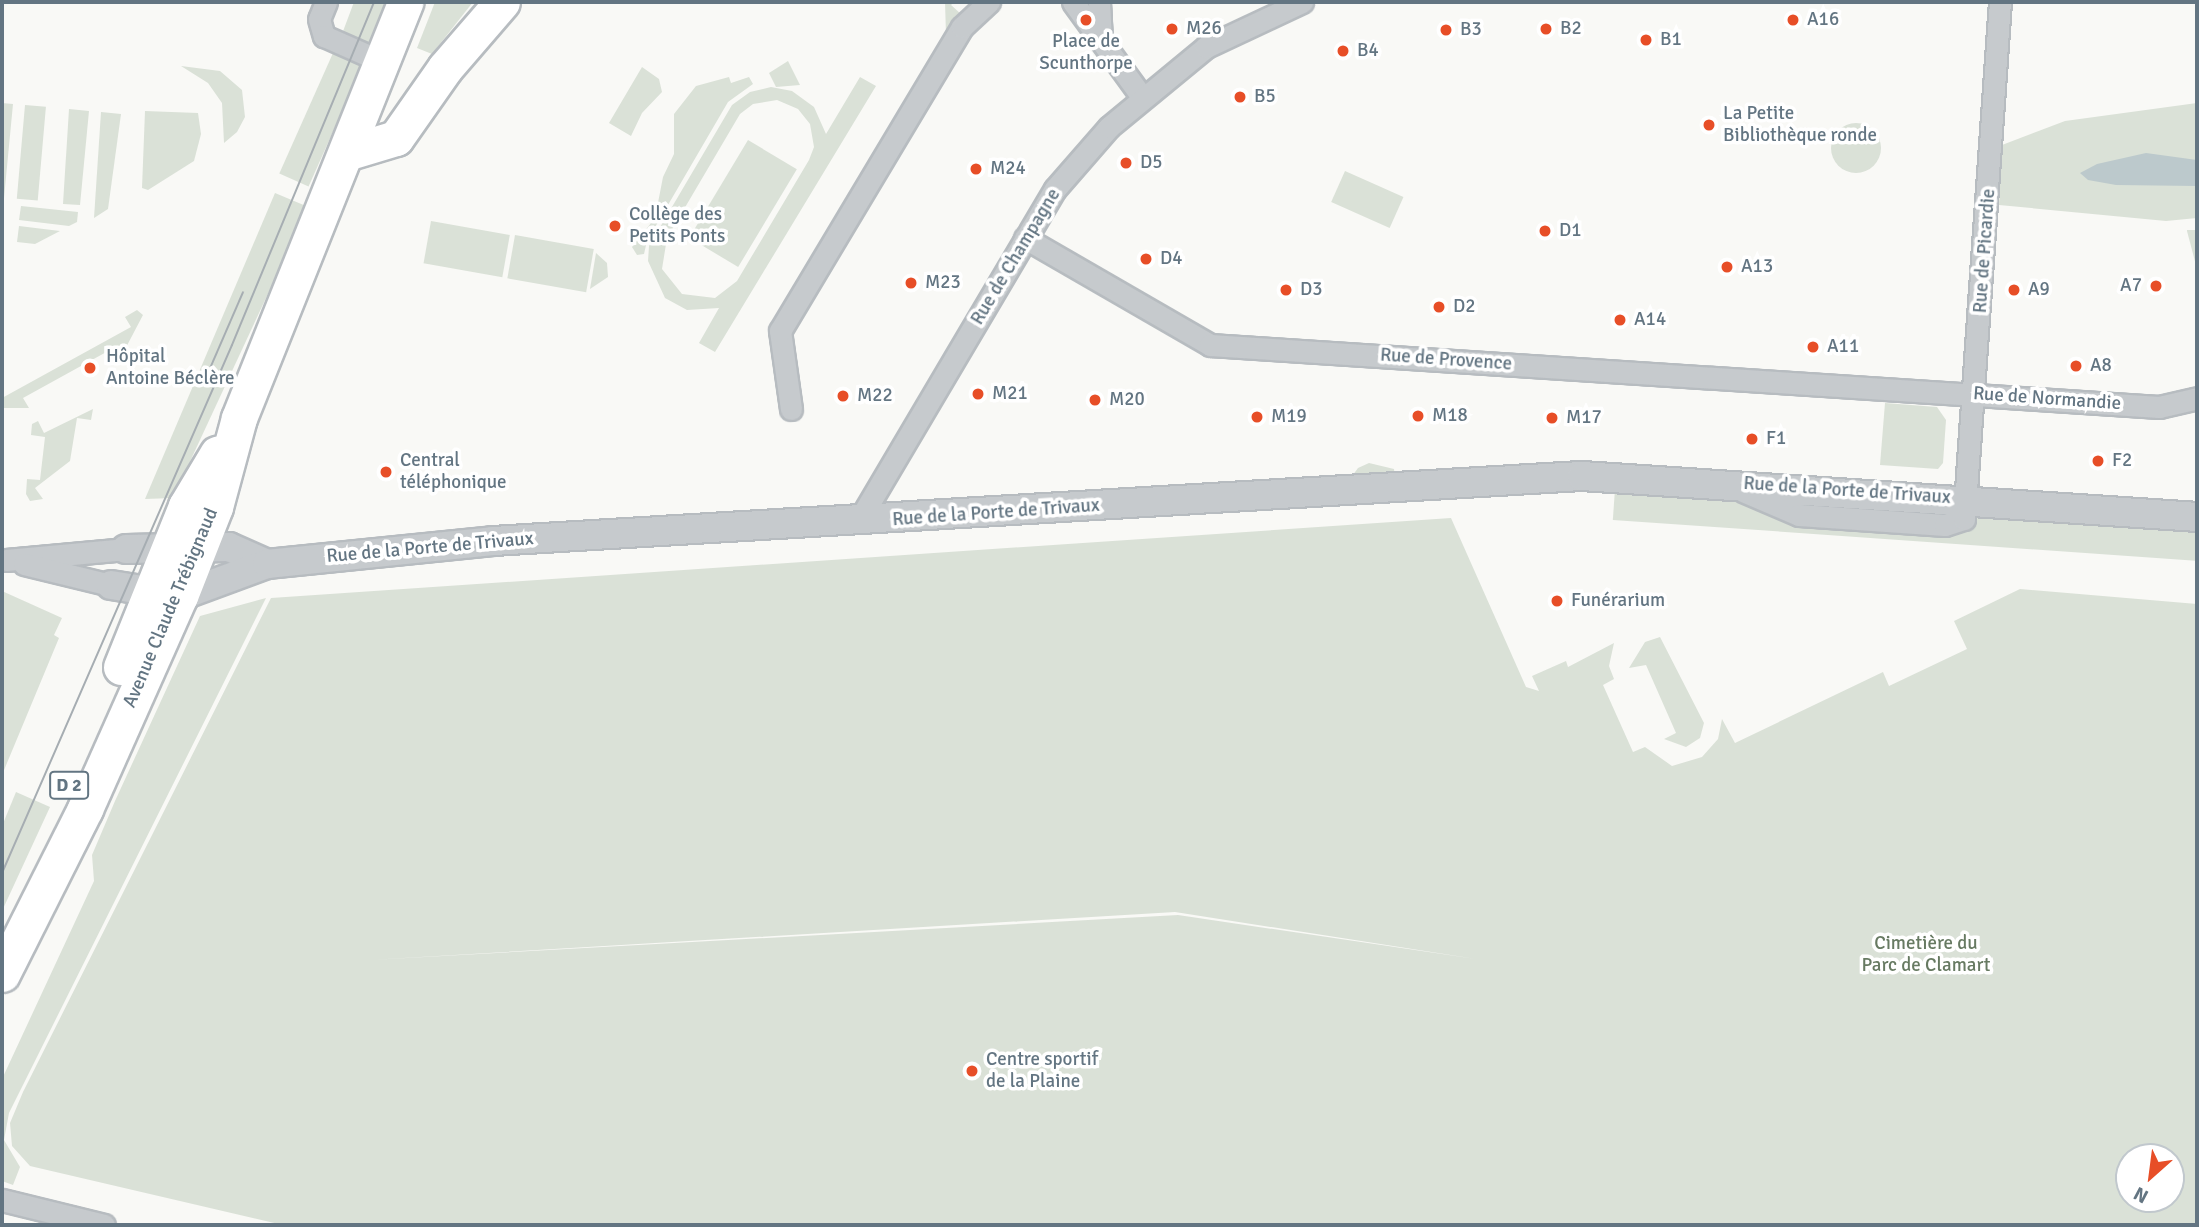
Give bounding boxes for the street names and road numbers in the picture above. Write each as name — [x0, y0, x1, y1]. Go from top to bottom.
street label: Rue de Champagne — [966, 185, 1066, 329]
street label: Rue de Picardie — [1969, 188, 2001, 314]
street label: Rue de Provence — [1379, 344, 1513, 376]
street label: Rue de Normandie — [1972, 382, 2122, 416]
street label: Rue de la Porte de Trivaux — [1743, 472, 1951, 510]
street label: Rue de la Porte de Trivaux — [892, 494, 1100, 532]
street label: Avenue Claude Trébignaud — [119, 505, 223, 711]
street label: Rue de la Porte de Trivaux — [326, 528, 534, 568]
road number: D 2 — [48, 770, 90, 800]

